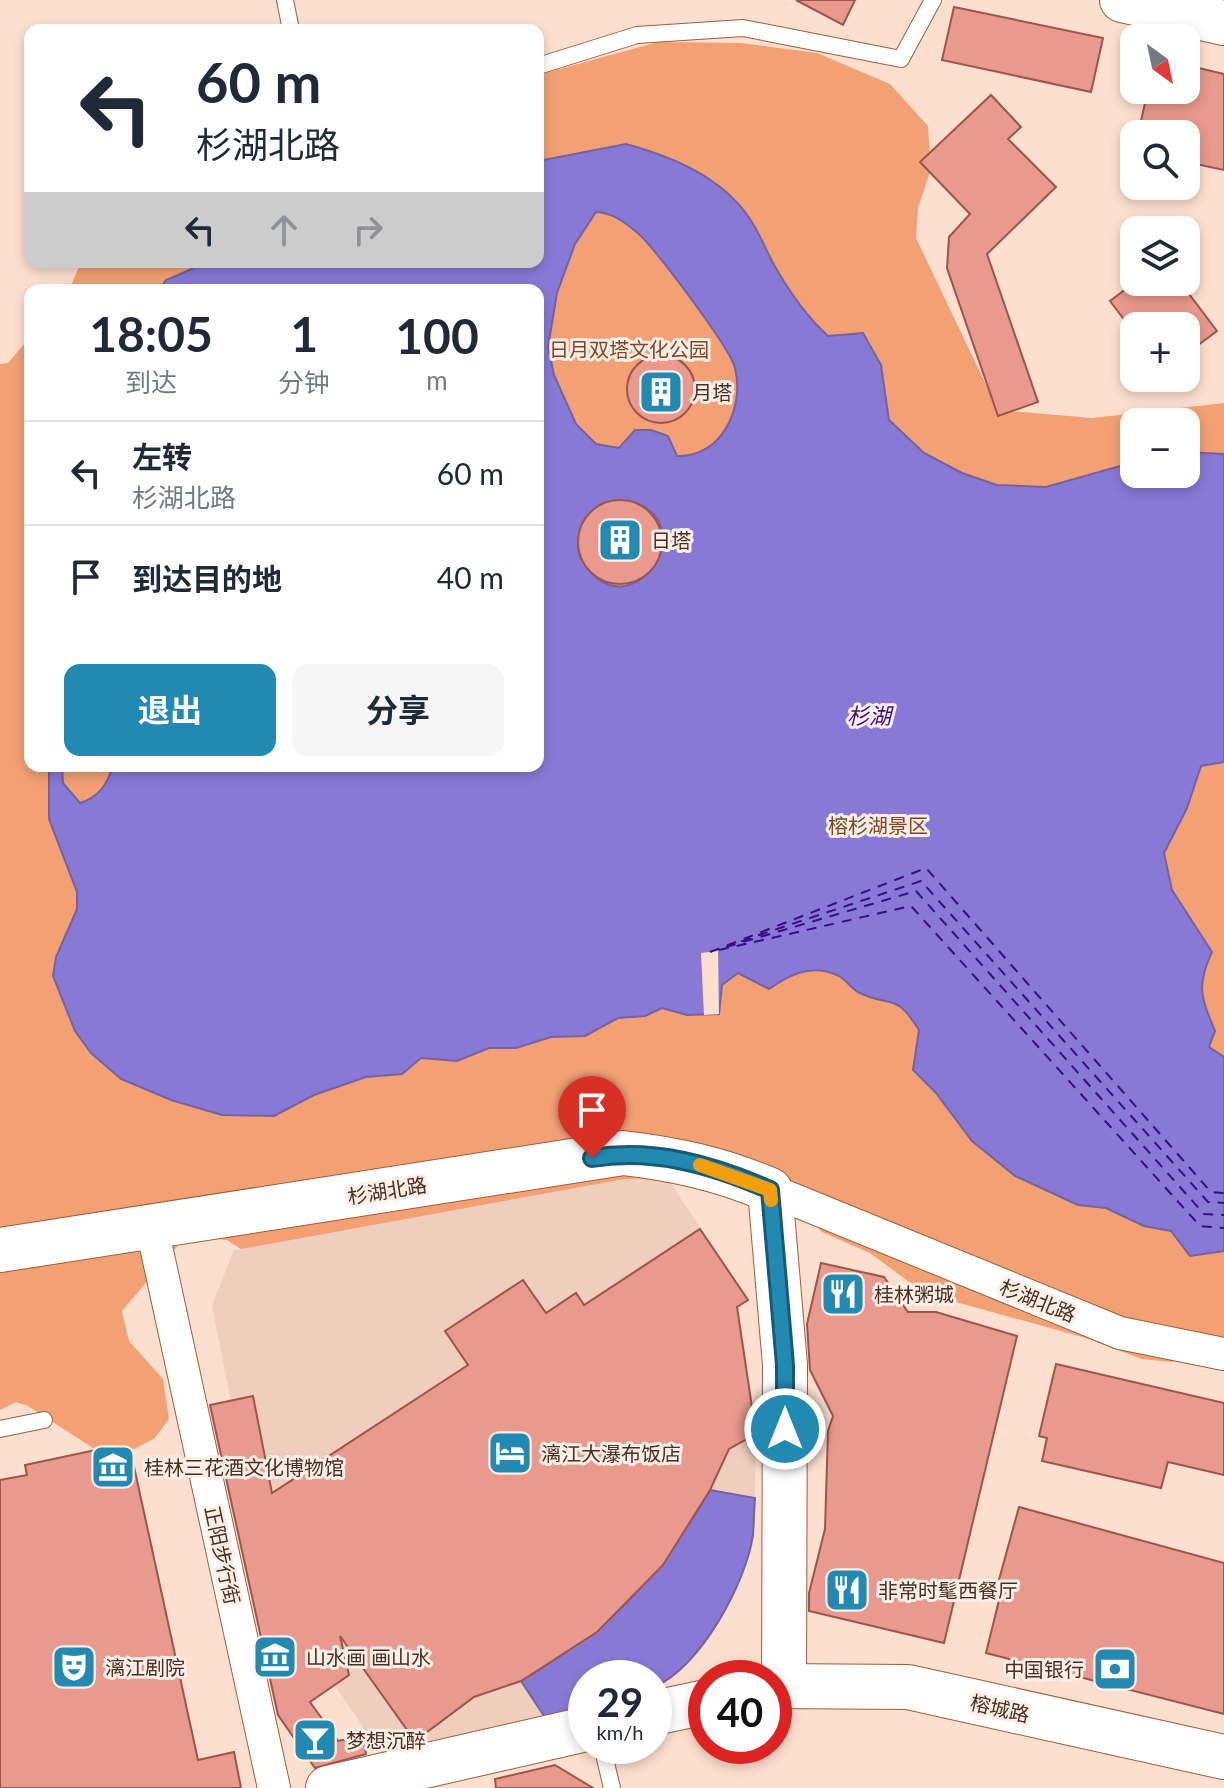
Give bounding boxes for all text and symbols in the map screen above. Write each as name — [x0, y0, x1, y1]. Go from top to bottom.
north arrow — [1120, 24, 1200, 104]
map controls — [1120, 24, 1200, 488]
text: 60 m — [196, 48, 321, 115]
icon: left — [64, 56, 168, 160]
button: search — [1120, 120, 1200, 200]
text: 杉湖北路 — [196, 122, 340, 166]
icon: left — [178, 208, 222, 252]
icon: ahead — [262, 208, 306, 252]
icon: right — [346, 208, 390, 252]
button: layers — [1120, 216, 1200, 296]
text: 18:05 — [89, 305, 213, 362]
text: 1 — [290, 305, 318, 362]
text: 100 — [395, 307, 479, 364]
button: + — [1120, 312, 1200, 392]
park label: 日月双塔文化公园 — [549, 337, 709, 361]
text: m — [426, 364, 448, 396]
text: 到达 — [125, 366, 177, 398]
text: 分钟 — [278, 366, 330, 398]
building icon: 月塔 — [637, 368, 685, 416]
place label: 月塔 — [692, 380, 732, 404]
button: − — [1120, 408, 1200, 488]
text: 左转 — [132, 438, 192, 474]
icon: left — [64, 451, 108, 495]
text: 60 m — [437, 455, 504, 491]
text: 杉湖北路 — [132, 481, 236, 513]
building icon: 日塔 — [596, 516, 644, 564]
place label: 日塔 — [651, 528, 691, 552]
icon: arrive — [64, 555, 108, 599]
text: 40 m — [437, 559, 504, 595]
text: 到达目的地 — [132, 560, 282, 596]
button: 退出 — [64, 664, 276, 756]
button: 分享 — [292, 664, 504, 756]
water label: 杉湖 — [847, 702, 894, 729]
park label: 榕杉湖景区 — [828, 813, 928, 837]
pin — [558, 1076, 626, 1158]
icon: arrive — [570, 1088, 614, 1132]
street label: 杉湖北路 — [346, 1172, 428, 1208]
restaurant icon: 桂林粥城 — [819, 1270, 867, 1318]
street label: 杉湖北路 — [996, 1274, 1080, 1326]
place label: 桂林粥城 — [874, 1282, 954, 1306]
position arrow — [743, 1387, 827, 1471]
hotel icon: 漓江大瀑布饭店 — [486, 1429, 534, 1477]
place label: 漓江大瀑布饭店 — [541, 1441, 681, 1465]
museum icon: 桂林三花酒文化博物馆 — [89, 1443, 137, 1491]
place label: 桂林三花酒文化博物馆 — [144, 1455, 344, 1479]
street label: 正阳步行街 — [201, 1504, 245, 1606]
restaurant icon: 非常时髦西餐厅 — [823, 1566, 871, 1614]
place label: 非常时髦西餐厅 — [878, 1578, 1018, 1602]
museum icon: 山水画 画山水 — [251, 1633, 299, 1681]
theatre icon: 漓江剧院 — [50, 1643, 98, 1691]
place label: 山水画 画山水 — [306, 1645, 431, 1669]
bank icon: 中国银行 — [1091, 1645, 1139, 1693]
place label: 漓江剧院 — [105, 1655, 185, 1679]
place label: 中国银行 — [1004, 1657, 1084, 1681]
speed limit sign: 40 — [688, 1660, 792, 1764]
text: 29 — [597, 1678, 643, 1726]
street label: 榕城路 — [968, 1690, 1032, 1726]
bar icon: 梦想沉醉 — [291, 1716, 339, 1764]
text: km/h — [597, 1720, 643, 1744]
place label: 梦想沉醉 — [346, 1728, 426, 1752]

